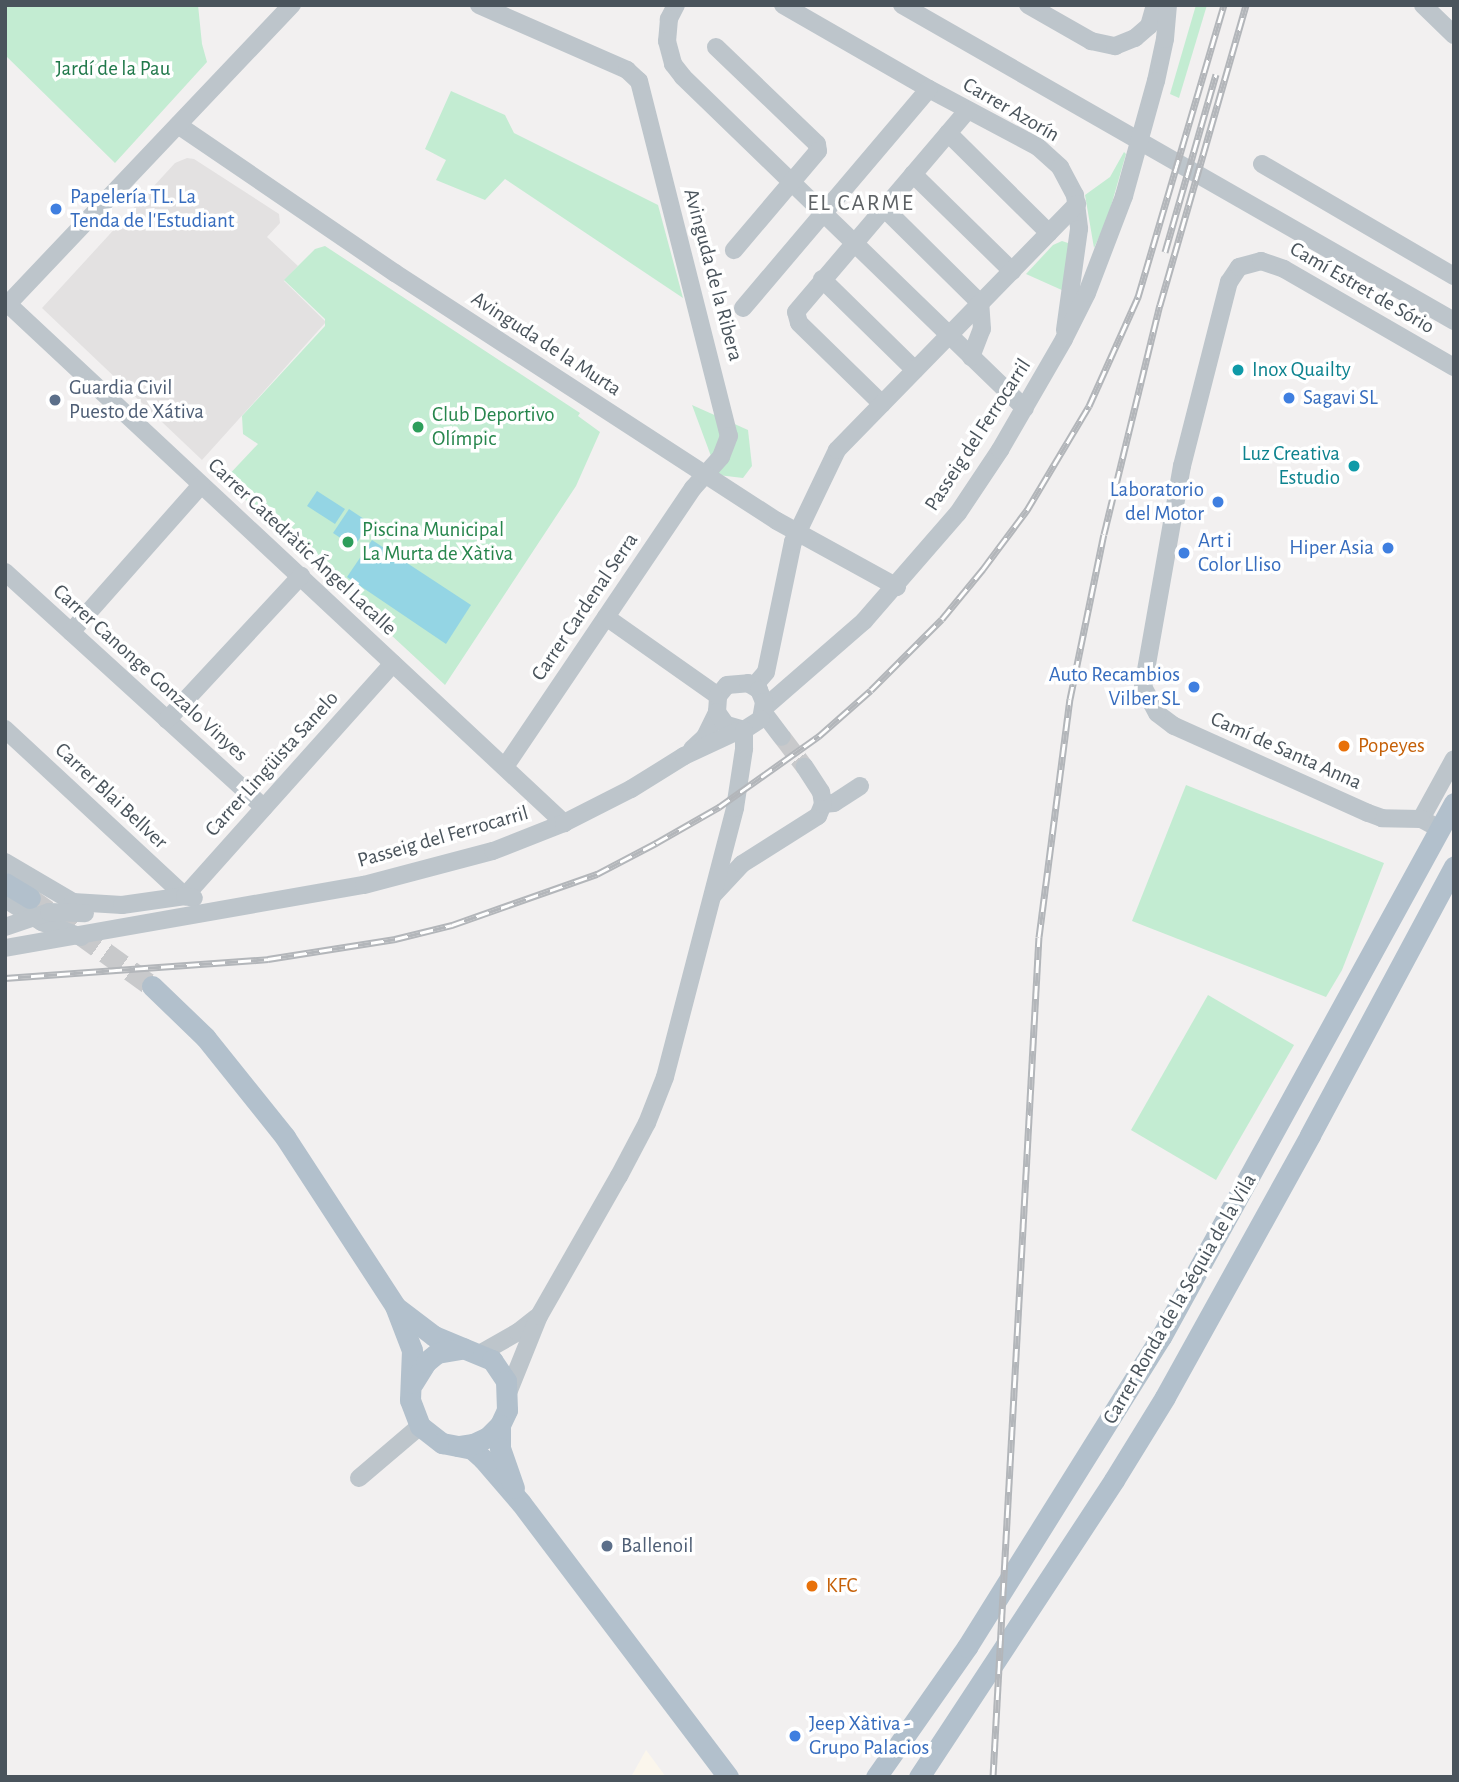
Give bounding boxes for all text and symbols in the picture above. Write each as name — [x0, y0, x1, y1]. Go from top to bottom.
park label: Jardí de la Pau — [56, 56, 170, 82]
street label: Carrer Azorín — [958, 72, 1064, 148]
place label: Papelería TL. La Tenda de l'Estudiant — [70, 184, 234, 234]
street label: Avinguda de la Ribera — [678, 186, 748, 364]
district label: EL CARME — [808, 190, 914, 218]
marker: Papelería TL. La Tenda de l'Estudiant — [48, 201, 64, 217]
street label: Camí Estret de Sório — [1285, 236, 1439, 340]
street label: Avinguda de la Murta — [466, 286, 626, 402]
street label: Passeig del Ferrocarril — [919, 354, 1037, 516]
place label: Inox Quailty — [1252, 357, 1351, 383]
marker: Inox Quailty — [1230, 362, 1246, 378]
place label: Guardia Civil Puesto de Xátiva — [69, 375, 204, 425]
place label: Sagavi SL — [1303, 385, 1378, 411]
marker: Sagavi SL — [1281, 390, 1297, 406]
marker: Guardia Civil Puesto de Xátiva — [47, 392, 63, 408]
place label: Club Deportivo Olímpic — [432, 402, 555, 452]
marker: Club Deportivo Olímpic — [410, 419, 426, 435]
place label: Luz Creativa Estudio — [1242, 441, 1340, 491]
street label: Carrer Catedràtic Ángel Lacalle — [203, 453, 401, 641]
marker: Luz Creativa Estudio — [1346, 458, 1362, 474]
place label: Laboratorio del Motor — [1110, 477, 1204, 527]
marker: Laboratorio del Motor — [1210, 494, 1226, 510]
place label: Piscina Municipal La Murta de Xàtiva — [362, 517, 513, 567]
street label: Carrer Cardenal Serra — [526, 528, 644, 686]
place label: Art i Color Lliso — [1198, 528, 1281, 578]
marker: Piscina Municipal La Murta de Xàtiva — [340, 534, 356, 550]
place label: Hiper Asia — [1289, 535, 1374, 561]
marker: Hiper Asia — [1380, 540, 1396, 556]
marker: Art i Color Lliso — [1176, 545, 1192, 561]
street label: Carrer Canonge Gonzalo Vinyes — [47, 579, 253, 767]
place label: Auto Recambios Vilber SL — [1049, 662, 1180, 712]
marker: Auto Recambios Vilber SL — [1186, 679, 1202, 695]
street label: Carrer Lingüista Sanelo — [200, 686, 344, 842]
street label: Camí de Santa Anna — [1207, 706, 1365, 796]
place label: Popeyes — [1358, 733, 1425, 759]
street label: Carrer Blai Bellver — [49, 737, 173, 855]
marker: Popeyes — [1336, 738, 1352, 754]
street label: Passeig del Ferrocarril — [355, 801, 531, 873]
street label: Carrer Ronda de la Séquia de la Vila — [1098, 1169, 1262, 1429]
place label: Ballenoil — [621, 1533, 693, 1559]
marker: Ballenoil — [599, 1538, 615, 1554]
place label: KFC — [826, 1573, 857, 1599]
marker: KFC — [804, 1578, 820, 1594]
place label: Jeep Xàtiva - Grupo Palacios — [809, 1711, 929, 1761]
marker: Jeep Xàtiva - Grupo Palacios — [787, 1728, 803, 1744]

